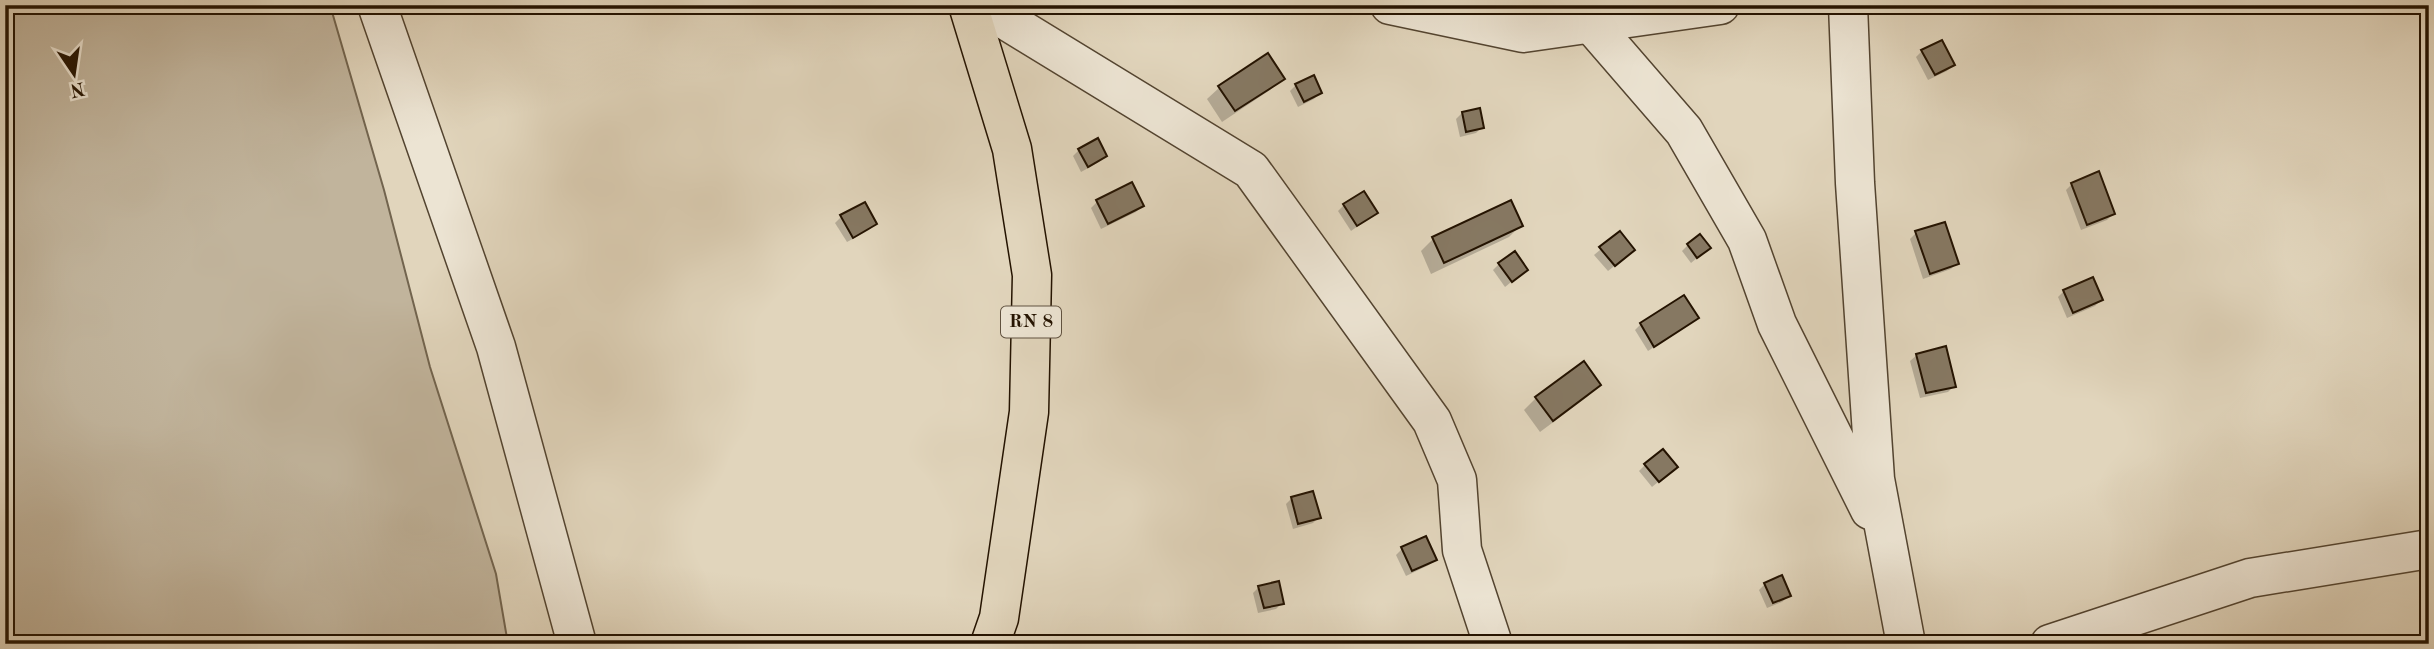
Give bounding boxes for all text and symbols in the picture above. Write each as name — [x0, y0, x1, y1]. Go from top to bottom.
north arrow — [38, 38, 108, 108]
text: N — [68, 77, 86, 99]
road number: RN 8 — [1001, 306, 1061, 338]

